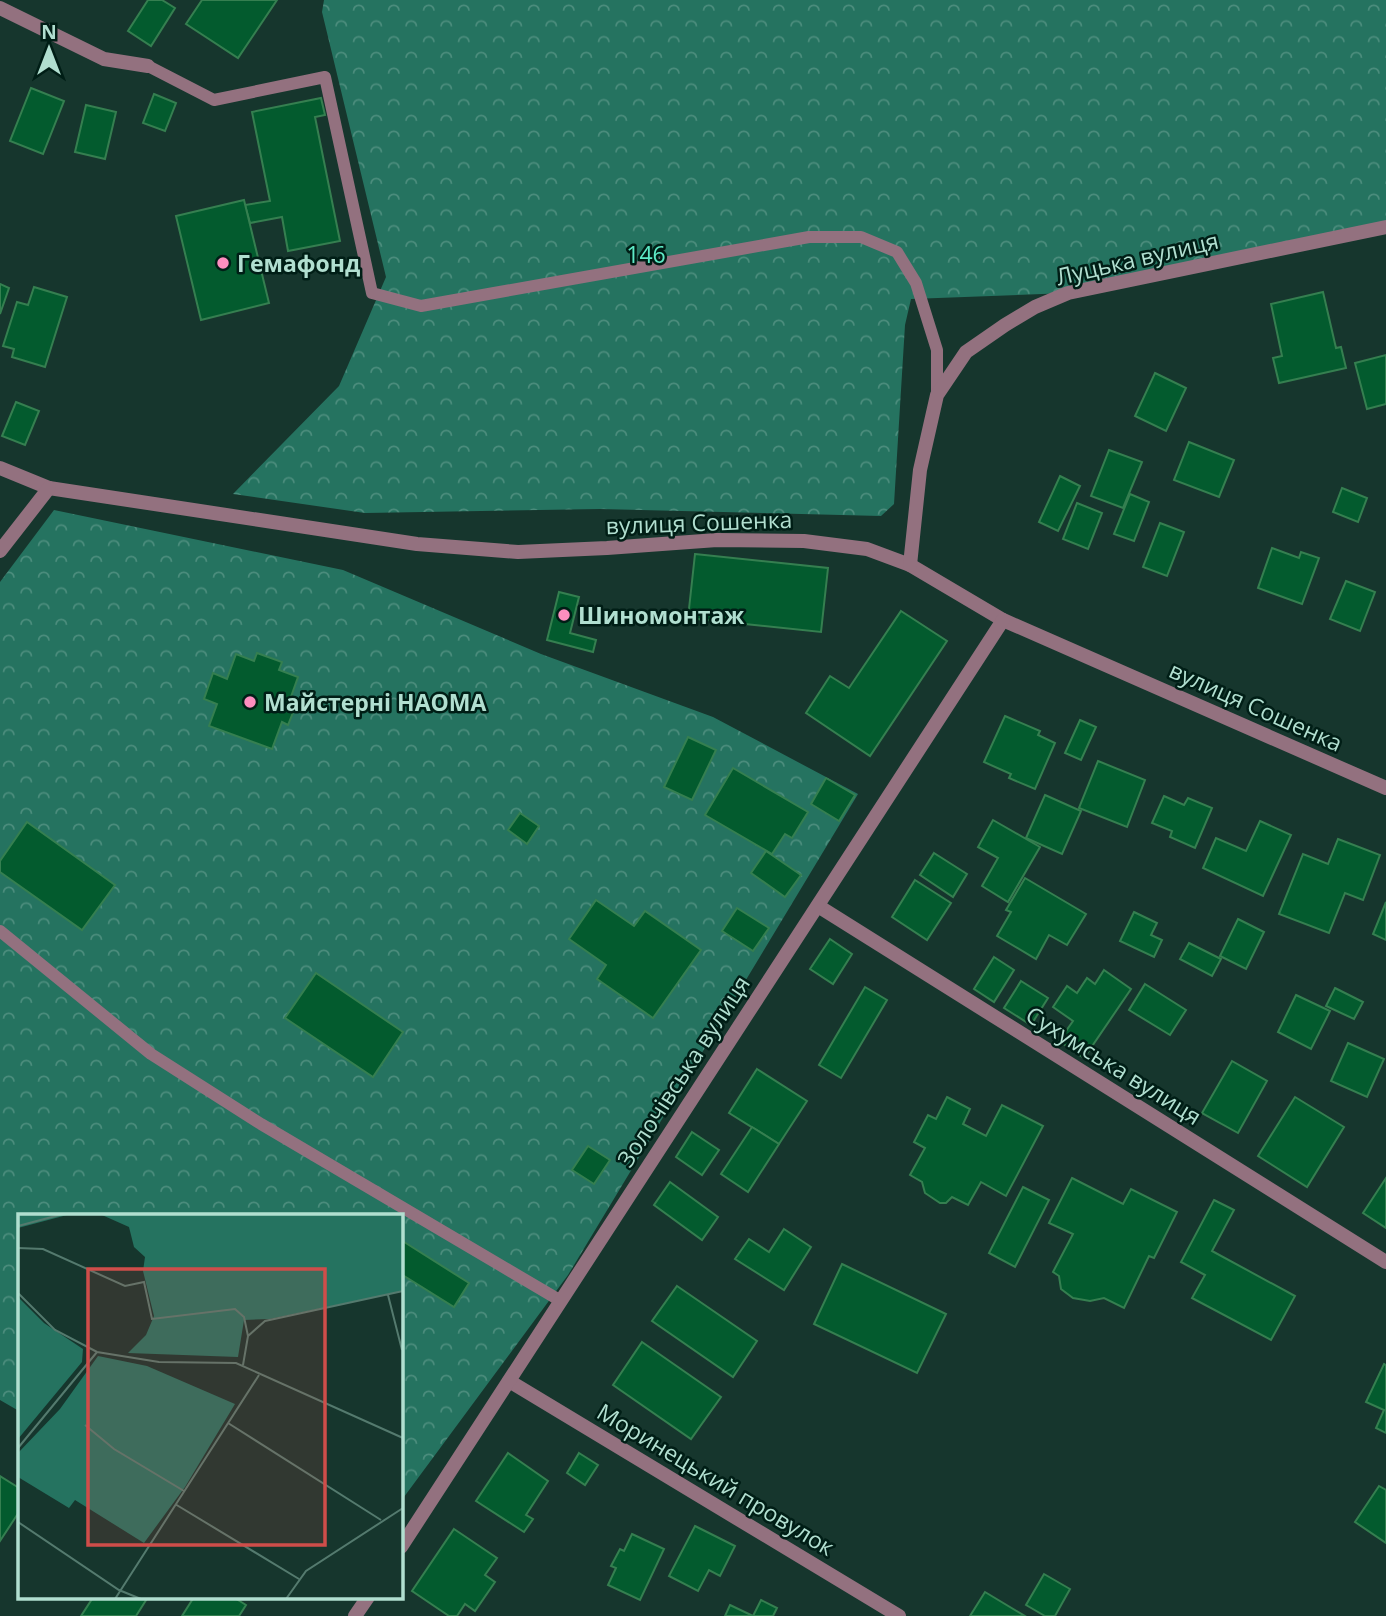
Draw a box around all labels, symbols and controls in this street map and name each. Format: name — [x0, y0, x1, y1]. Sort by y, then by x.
north arrow — [14, 14, 84, 84]
text: N — [41, 19, 57, 45]
street label: Луцька вулиця — [1053, 224, 1221, 292]
park label: 146 — [626, 238, 666, 270]
place label: Гемафонд — [237, 247, 360, 279]
marker: Гемафонд — [215, 255, 231, 271]
street label: вулиця Сошенка — [605, 503, 793, 541]
place label: Шиномонтаж — [578, 599, 745, 631]
marker: Шиномонтаж — [556, 607, 572, 623]
street label: вулиця Сошенка — [1164, 653, 1348, 759]
place label: Майстерні НАОМА — [264, 686, 487, 718]
marker: Майстерні НАОМА — [242, 694, 258, 710]
street label: Золочівська вулиця — [609, 969, 757, 1173]
street label: Сухумська вулиця — [1020, 998, 1208, 1132]
inset map — [18, 1214, 402, 1598]
street label: Моринецький провулок — [591, 1395, 841, 1563]

